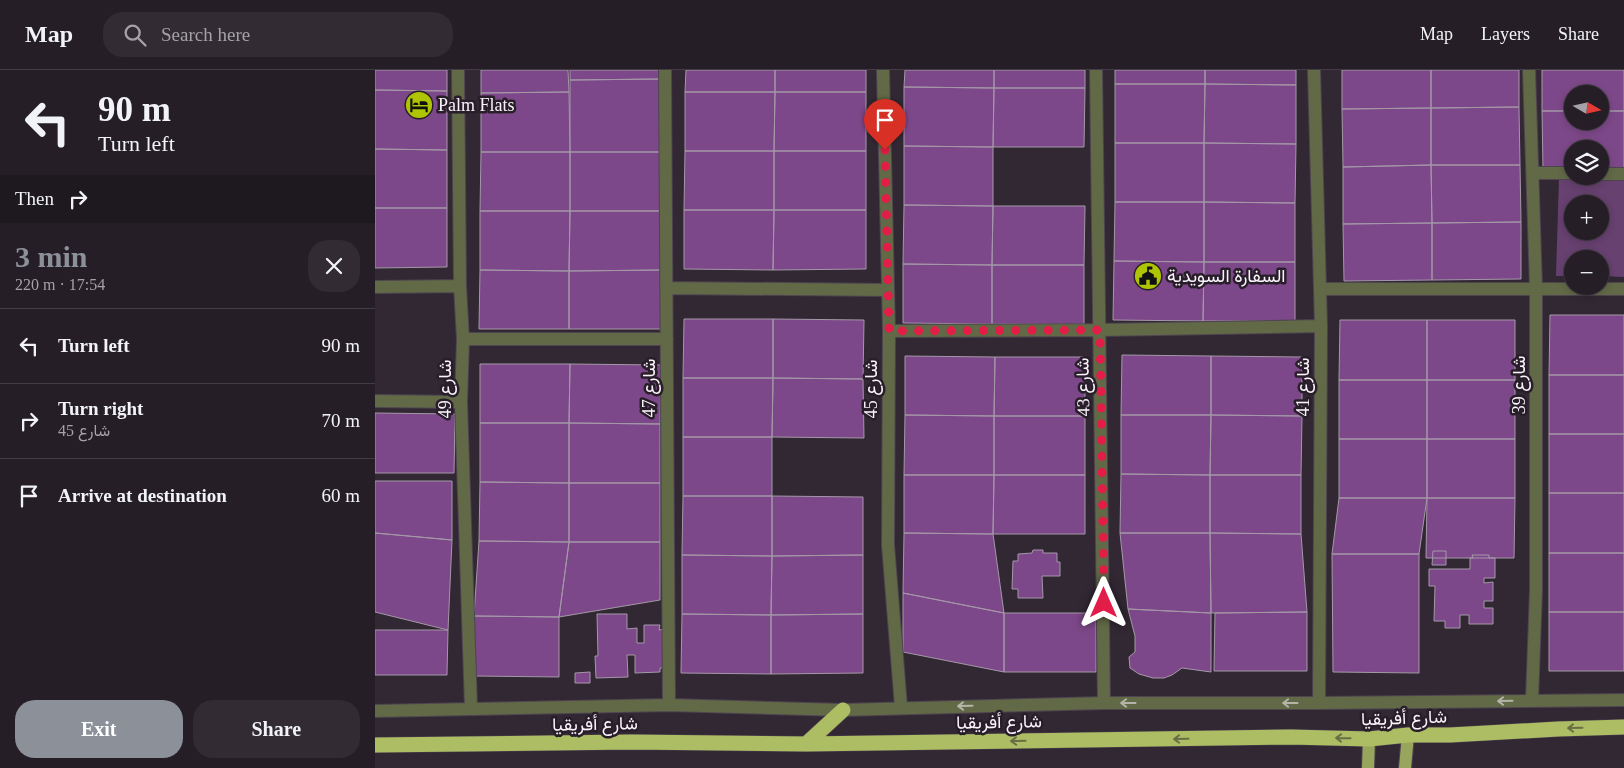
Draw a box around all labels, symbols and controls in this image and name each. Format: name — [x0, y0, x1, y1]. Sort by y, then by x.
search box — [103, 12, 453, 57]
text: Map — [25, 21, 73, 47]
icon: search — [121, 21, 149, 49]
text: Search here — [161, 24, 250, 45]
text: Map — [1420, 24, 1453, 44]
text: Layers — [1481, 24, 1530, 44]
text: Share — [1558, 24, 1599, 44]
north arrow — [1564, 85, 1609, 130]
map controls — [1564, 85, 1609, 295]
icon: left — [15, 90, 80, 155]
text: 90 m — [98, 90, 171, 129]
hotel icon: Palm Flats — [404, 90, 434, 120]
place label: Palm Flats — [438, 95, 515, 115]
pin — [864, 99, 906, 150]
icon: arrive — [871, 106, 899, 134]
text: Turn left — [98, 131, 175, 156]
button: layers — [1564, 140, 1609, 185]
icon: right — [64, 185, 92, 213]
text: Then — [15, 188, 54, 209]
button: + — [1564, 195, 1609, 240]
text: 3 min — [15, 240, 88, 273]
button: close — [308, 240, 360, 292]
button: − — [1564, 250, 1609, 295]
public building icon: السفارة السويدية — [1133, 261, 1163, 291]
place label: السفارة السويدية — [1167, 266, 1286, 287]
text: 220 m · 17:54 — [15, 276, 105, 293]
icon: left — [15, 332, 43, 360]
text: Turn left — [58, 335, 130, 356]
text: 90 m — [321, 335, 360, 356]
street label: شارع 39 — [1509, 356, 1531, 414]
street label: شارع 43 — [1072, 357, 1096, 417]
street label: شارع 41 — [1293, 358, 1315, 416]
street label: شارع 47 — [639, 359, 661, 417]
street label: شارع 49 — [435, 360, 457, 418]
street label: شارع 45 — [861, 360, 883, 418]
text: Turn right — [58, 398, 143, 419]
icon: right — [15, 407, 43, 435]
text: 70 m — [321, 410, 360, 431]
text: شارع 45 — [58, 422, 110, 439]
icon: arrive — [15, 482, 43, 510]
text: Arrive at destination — [58, 485, 227, 506]
text: 60 m — [321, 485, 360, 506]
position arrow — [1077, 576, 1129, 628]
one-way arrow — [1498, 696, 1514, 705]
one-way arrow — [1120, 698, 1136, 708]
one-way arrow — [1283, 698, 1299, 708]
button: Exit — [15, 700, 183, 758]
button: Share — [193, 700, 360, 758]
one-way arrow — [958, 701, 974, 711]
street label: شارع أفريقيا — [1361, 707, 1447, 731]
street label: شارع أفريقيا — [956, 711, 1042, 735]
street label: شارع أفريقيا — [552, 713, 638, 737]
one-way arrow — [1568, 724, 1584, 733]
one-way arrow — [1335, 733, 1352, 743]
one-way arrow — [1173, 734, 1189, 744]
one-way arrow — [1010, 736, 1026, 746]

